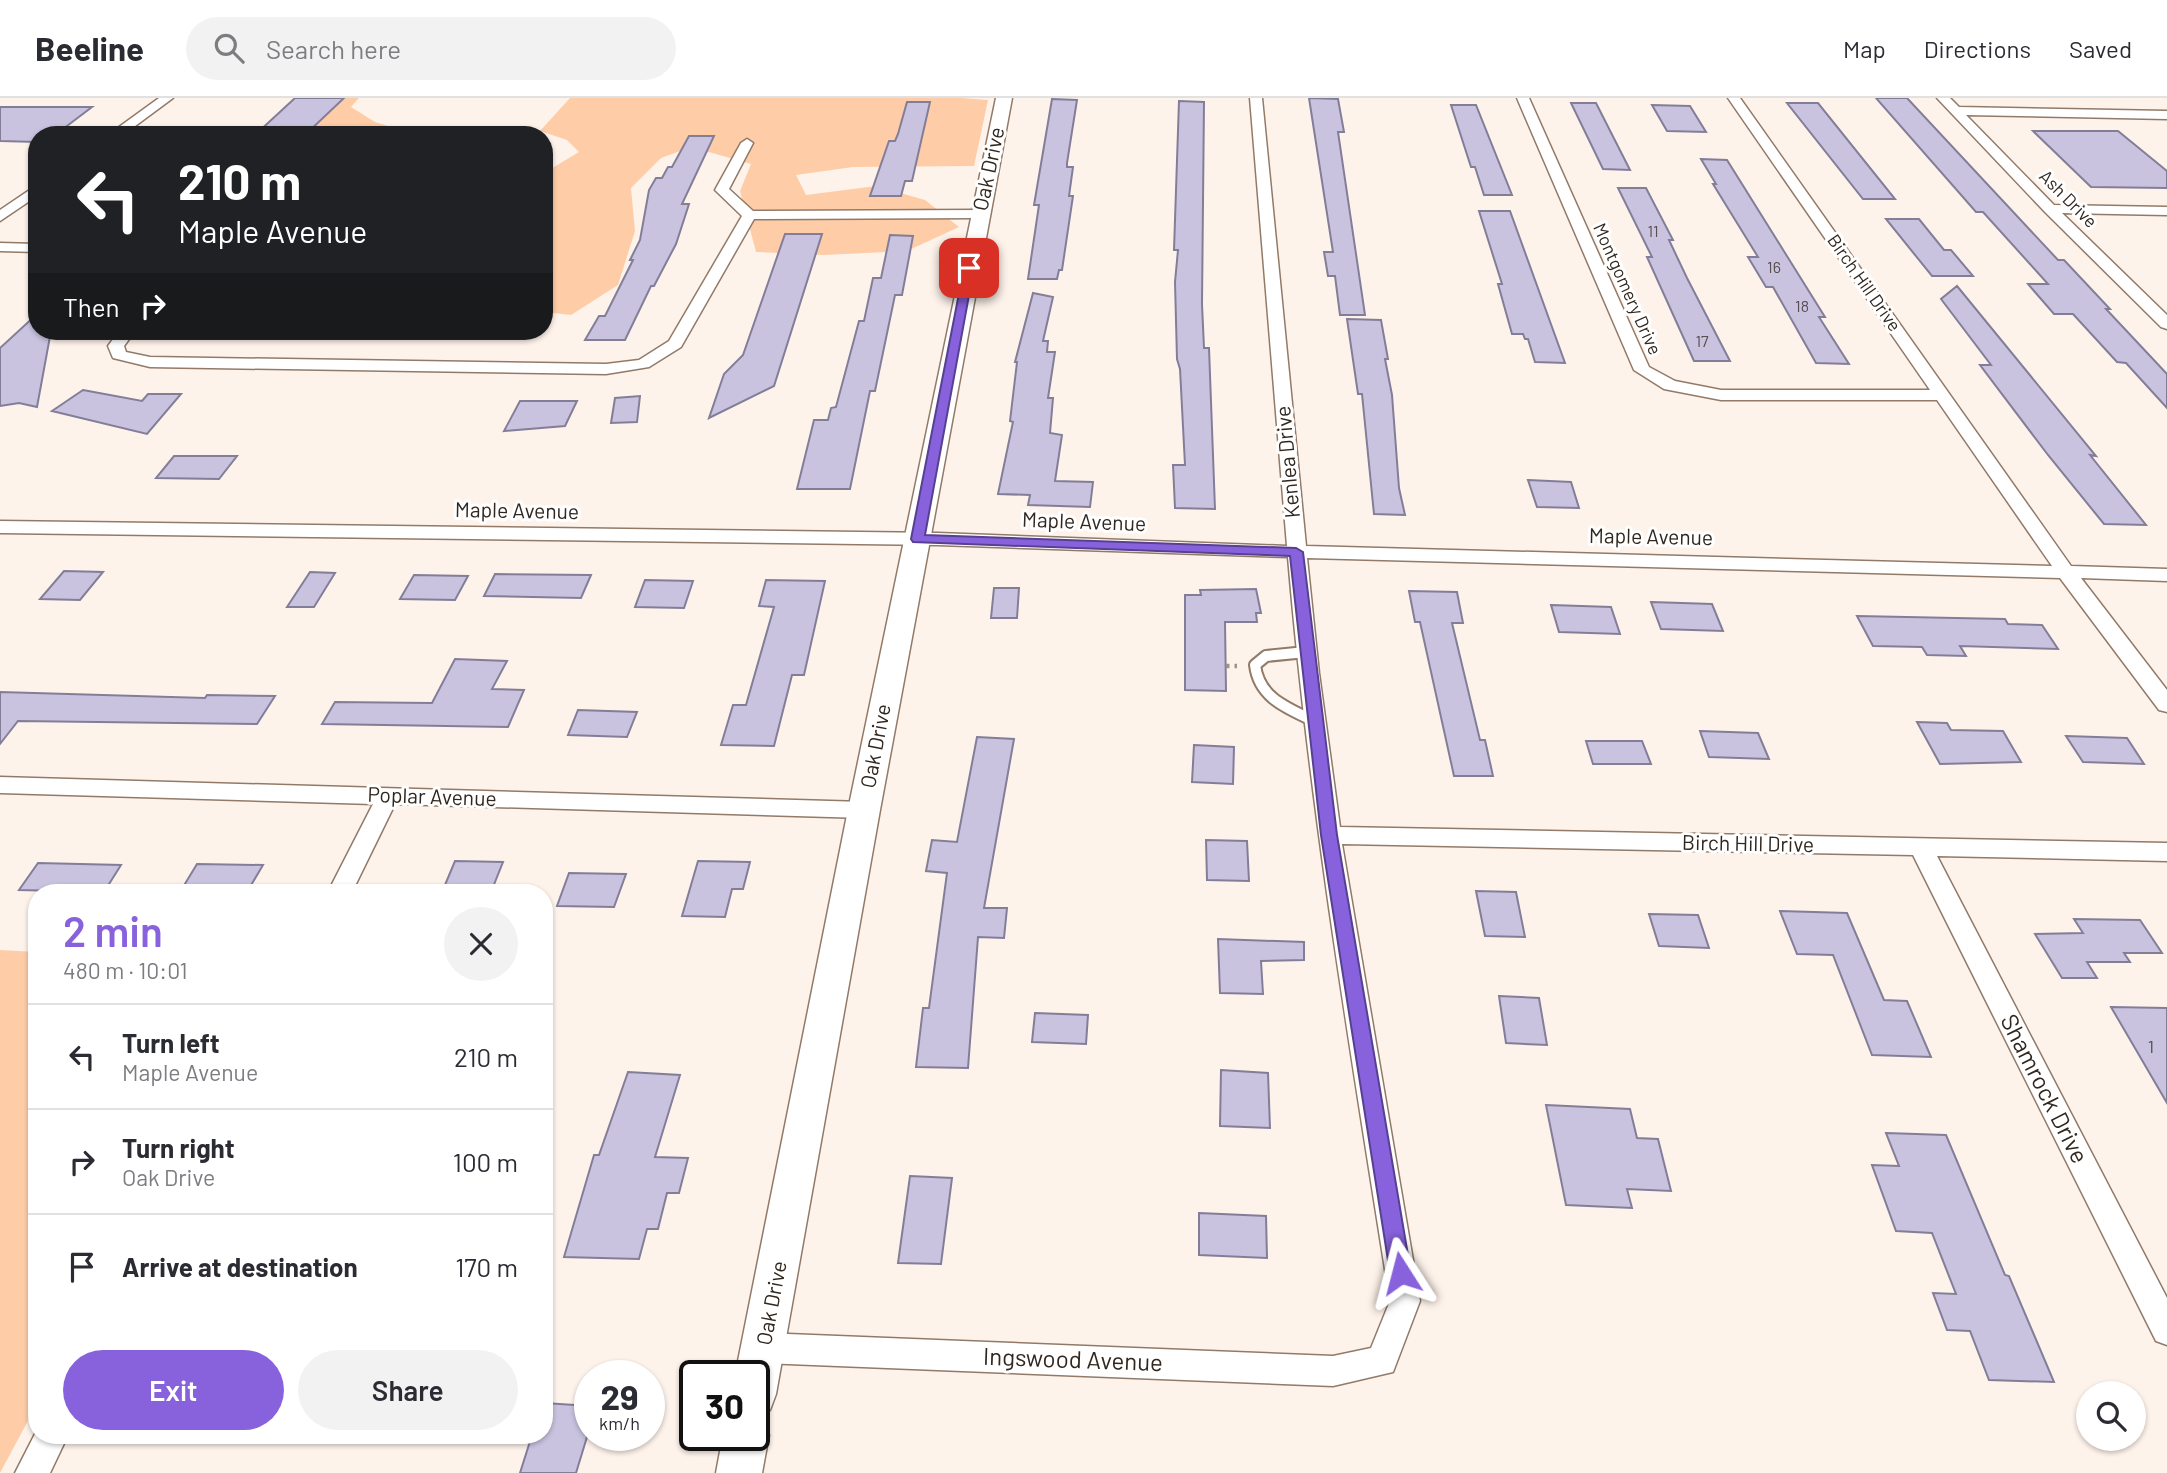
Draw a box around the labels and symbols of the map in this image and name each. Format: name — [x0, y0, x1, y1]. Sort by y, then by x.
street label: Oak Drive — [966, 124, 1009, 213]
street label: Ash Drive — [2035, 165, 2102, 232]
street label: Montgomery Drive — [1589, 219, 1667, 358]
house number: 11 — [1647, 221, 1659, 240]
street label: Birch Hill Drive — [1823, 230, 1906, 335]
pin — [939, 238, 999, 298]
house number: 16 — [1767, 257, 1781, 276]
house number: 18 — [1795, 296, 1809, 315]
house number: 17 — [1695, 331, 1709, 350]
street label: Kenlea Drive — [1269, 405, 1304, 519]
street label: Maple Avenue — [455, 496, 579, 523]
street label: Maple Avenue — [1021, 506, 1147, 535]
street label: Maple Avenue — [1589, 522, 1713, 549]
street label: Oak Drive — [854, 702, 895, 790]
street label: Poplar Avenue — [367, 781, 497, 810]
street label: Birch Hill Drive — [1682, 829, 1814, 856]
street label: Shamrock Drive — [1995, 1009, 2095, 1168]
house number: 1 — [2148, 1035, 2154, 1057]
position arrow — [1364, 1236, 1438, 1310]
street label: Oak Drive — [750, 1259, 791, 1347]
street label: Ingswood Avenue — [983, 1341, 1163, 1376]
speed limit sign: 30 — [679, 1360, 770, 1451]

